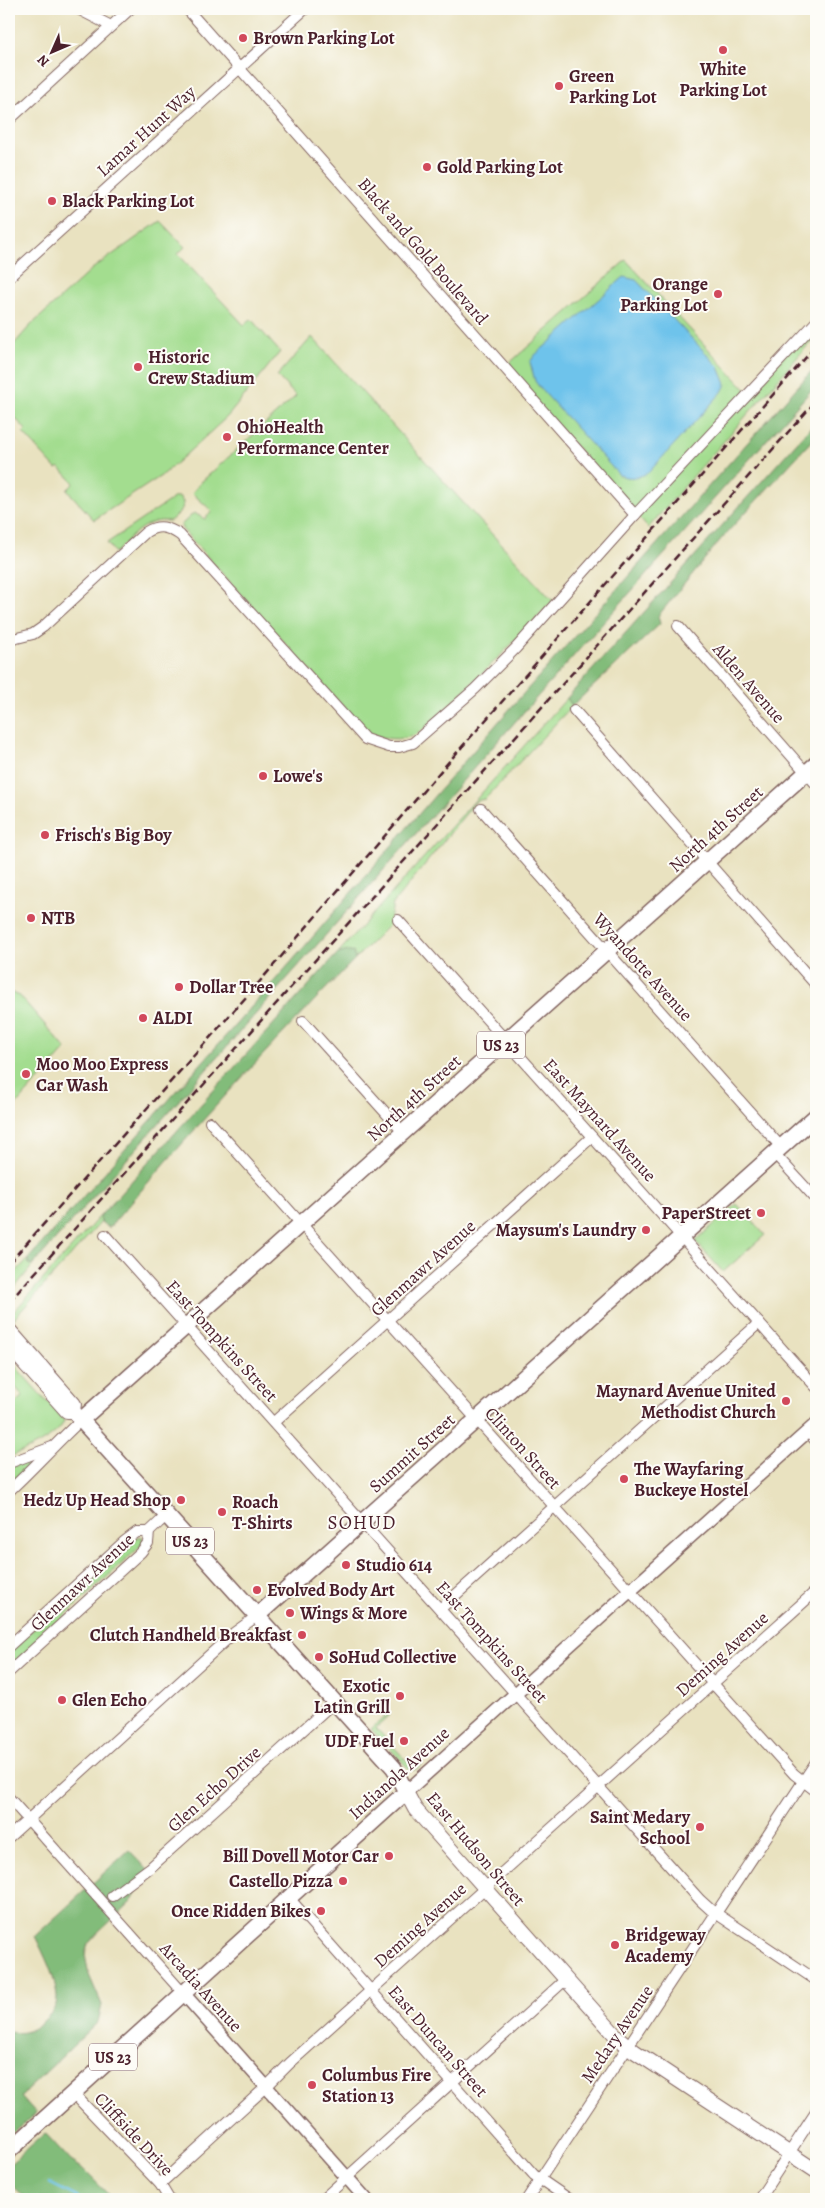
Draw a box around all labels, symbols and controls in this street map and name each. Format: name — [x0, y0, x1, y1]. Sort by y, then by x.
place label: Brown Parking Lot — [253, 26, 395, 50]
north arrow — [28, 28, 78, 78]
marker: Brown Parking Lot — [237, 32, 249, 44]
marker: White Parking Lot — [717, 44, 729, 56]
text: N — [33, 51, 53, 71]
place label: White Parking Lot — [679, 57, 767, 102]
place label: Green Parking Lot — [569, 64, 657, 109]
street label: Lamar Hunt Way — [91, 79, 201, 182]
marker: Green Parking Lot — [553, 80, 565, 92]
place label: Gold Parking Lot — [437, 155, 563, 179]
marker: Gold Parking Lot — [421, 161, 433, 173]
street label: Black and Gold Boulevard — [352, 172, 494, 330]
place label: Black Parking Lot — [62, 189, 195, 213]
marker: Black Parking Lot — [46, 195, 58, 207]
place label: Orange Parking Lot — [620, 272, 708, 317]
marker: Orange Parking Lot — [712, 288, 724, 300]
place label: Historic Crew Stadium — [148, 345, 255, 390]
marker: Historic Crew Stadium — [132, 361, 144, 373]
place label: OhioHealth Performance Center — [237, 415, 389, 460]
marker: OhioHealth Performance Center — [221, 431, 233, 443]
street label: Alden Avenue — [707, 637, 791, 728]
place label: Lowe's — [273, 764, 323, 788]
marker: Lowe's — [257, 770, 269, 782]
street label: North 4th Street — [664, 780, 768, 878]
place label: Frisch's Big Boy — [55, 823, 172, 847]
marker: Frisch's Big Boy — [39, 829, 51, 841]
place label: NTB — [41, 906, 75, 930]
street label: Wyandotte Avenue — [587, 907, 698, 1026]
marker: NTB — [25, 912, 37, 924]
place label: Dollar Tree — [189, 975, 273, 999]
marker: Dollar Tree — [173, 981, 185, 993]
place label: ALDI — [152, 1006, 193, 1030]
marker: ALDI — [137, 1012, 149, 1024]
road number: US 23 — [477, 1032, 525, 1058]
street label: North 4th Street — [362, 1049, 466, 1147]
place label: Moo Moo Express Car Wash — [36, 1052, 169, 1097]
street label: East Maynard Avenue — [538, 1053, 662, 1187]
marker: Moo Moo Express Car Wash — [20, 1068, 32, 1080]
place label: PaperStreet — [661, 1201, 751, 1225]
marker: PaperStreet — [755, 1207, 767, 1219]
street label: Glenmawr Avenue — [365, 1214, 481, 1322]
place label: Maysum's Laundry — [496, 1218, 637, 1242]
marker: Maysum's Laundry — [640, 1224, 652, 1236]
street label: East Tompkins Street — [161, 1275, 283, 1407]
place label: Maynard Avenue United Methodist Church — [596, 1379, 776, 1424]
marker: Maynard Avenue United Methodist Church — [780, 1395, 792, 1407]
street label: Clinton Street — [480, 1402, 566, 1494]
street label: Summit Street — [364, 1408, 460, 1498]
place label: The Wayfaring Buckeye Hostel — [634, 1457, 749, 1502]
marker: The Wayfaring Buckeye Hostel — [618, 1473, 630, 1485]
place label: Hedz Up Head Shop — [23, 1488, 171, 1512]
place label: Roach T-Shirts — [232, 1490, 293, 1535]
marker: Hedz Up Head Shop — [175, 1494, 187, 1506]
marker: Roach T-Shirts — [216, 1506, 228, 1518]
district label: SOHUD — [328, 1510, 396, 1536]
street label: Glenmawr Avenue — [25, 1528, 139, 1636]
road number: US 23 — [166, 1528, 214, 1554]
place label: Studio 614 — [356, 1553, 433, 1577]
marker: Studio 614 — [340, 1559, 352, 1571]
street label: East Tompkins Street — [431, 1576, 553, 1708]
place label: Evolved Body Art — [267, 1578, 395, 1602]
marker: Evolved Body Art — [251, 1584, 263, 1596]
place label: Wings & More — [299, 1601, 407, 1625]
street label: Deming Avenue — [671, 1606, 773, 1702]
marker: Wings & More — [284, 1607, 296, 1619]
place label: Clutch Handheld Breakfast — [90, 1623, 292, 1647]
marker: Clutch Handheld Breakfast — [296, 1629, 308, 1641]
place label: SoHud Collective — [329, 1645, 457, 1669]
marker: SoHud Collective — [313, 1651, 325, 1663]
place label: Exotic Latin Grill — [314, 1674, 390, 1719]
place label: Glen Echo — [72, 1688, 147, 1712]
marker: Exotic Latin Grill — [394, 1690, 406, 1702]
marker: Glen Echo — [56, 1694, 68, 1706]
street label: Indianola Avenue — [343, 1721, 455, 1825]
place label: UDF Fuel — [325, 1729, 394, 1753]
marker: UDF Fuel — [398, 1735, 410, 1747]
street label: Glen Echo Drive — [162, 1741, 266, 1837]
street label: East Hudson Street — [421, 1787, 531, 1911]
place label: Saint Medary School — [590, 1805, 691, 1850]
marker: Saint Medary School — [694, 1821, 706, 1833]
place label: Bill Dovell Motor Car — [222, 1844, 380, 1868]
marker: Bill Dovell Motor Car — [383, 1850, 395, 1862]
place label: Castello Pizza — [229, 1869, 333, 1893]
marker: Castello Pizza — [337, 1875, 349, 1887]
street label: Deming Avenue — [369, 1877, 471, 1973]
place label: Once Ridden Bikes — [171, 1899, 311, 1923]
marker: Once Ridden Bikes — [315, 1905, 327, 1917]
place label: Bridgeway Academy — [624, 1923, 706, 1968]
street label: Arcadia Avenue — [154, 1936, 248, 2037]
marker: Bridgeway Academy — [609, 1939, 621, 1951]
street label: East Duncan Street — [383, 1980, 493, 2102]
street label: Medary Avenue — [575, 1980, 659, 2088]
road number: US 23 — [89, 2044, 137, 2070]
place label: Columbus Fire Station 13 — [322, 2063, 431, 2108]
marker: Columbus Fire Station 13 — [306, 2079, 318, 2091]
street label: Cliffside Drive — [89, 2087, 179, 2181]

